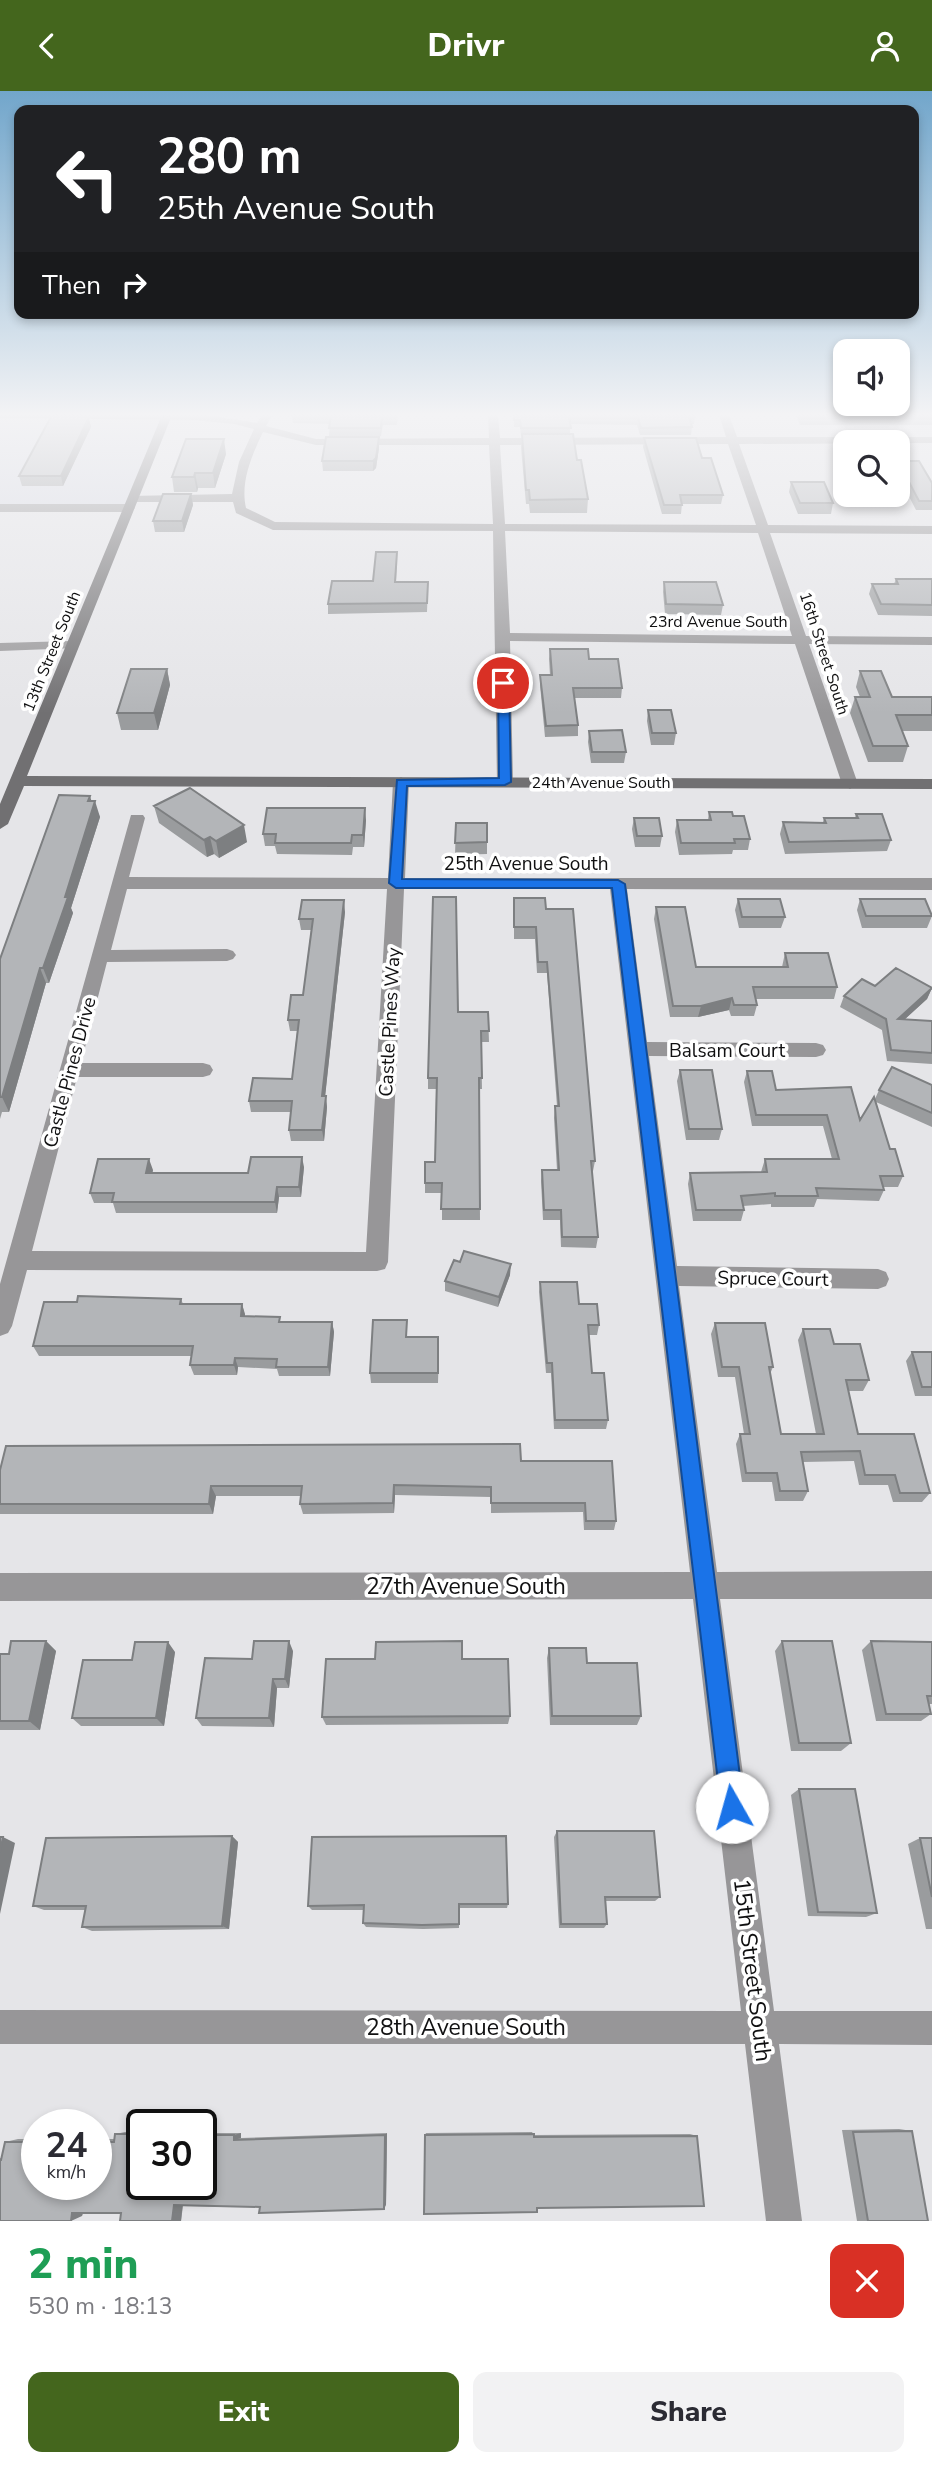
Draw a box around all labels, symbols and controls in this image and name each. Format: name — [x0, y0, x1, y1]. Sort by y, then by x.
text: Drivr — [428, 24, 504, 67]
icon: back — [28, 27, 66, 65]
icon: person — [866, 27, 904, 65]
text: 280 m — [157, 123, 301, 190]
icon: left — [42, 133, 133, 224]
text: 25th Avenue South — [157, 187, 435, 230]
icon: right — [115, 266, 153, 304]
text: Then — [42, 268, 101, 303]
map controls — [833, 339, 910, 507]
button: sound — [833, 339, 910, 416]
button: search — [833, 430, 910, 507]
street label: 13th Street South — [18, 588, 86, 715]
street label: 16th Street South — [794, 589, 854, 718]
street label: 23rd Avenue South — [648, 611, 788, 633]
pin — [473, 653, 533, 713]
icon: arrive — [484, 664, 522, 702]
street label: 24th Avenue South — [532, 772, 670, 794]
street label: 25th Avenue South — [443, 851, 609, 877]
street label: Castle Pines Way — [373, 946, 407, 1097]
street label: Castle Pines Drive — [37, 994, 103, 1151]
street label: Balsam Court — [669, 1038, 785, 1064]
street label: Spruce Court — [717, 1265, 829, 1293]
street label: 27th Avenue South — [366, 1571, 566, 1602]
position arrow — [695, 1770, 769, 1844]
street label: 15th Street South — [726, 1877, 779, 2063]
street label: 28th Avenue South — [366, 2012, 566, 2043]
speed limit sign: 30 — [126, 2109, 217, 2200]
text: 24 — [45, 2122, 88, 2169]
text: km/h — [47, 2160, 86, 2184]
text: 2 min — [28, 2236, 138, 2293]
button: close — [830, 2244, 904, 2318]
text: 530 m · 18:13 — [28, 2291, 173, 2322]
button: Exit — [28, 2372, 459, 2452]
button: Share — [473, 2372, 904, 2452]

